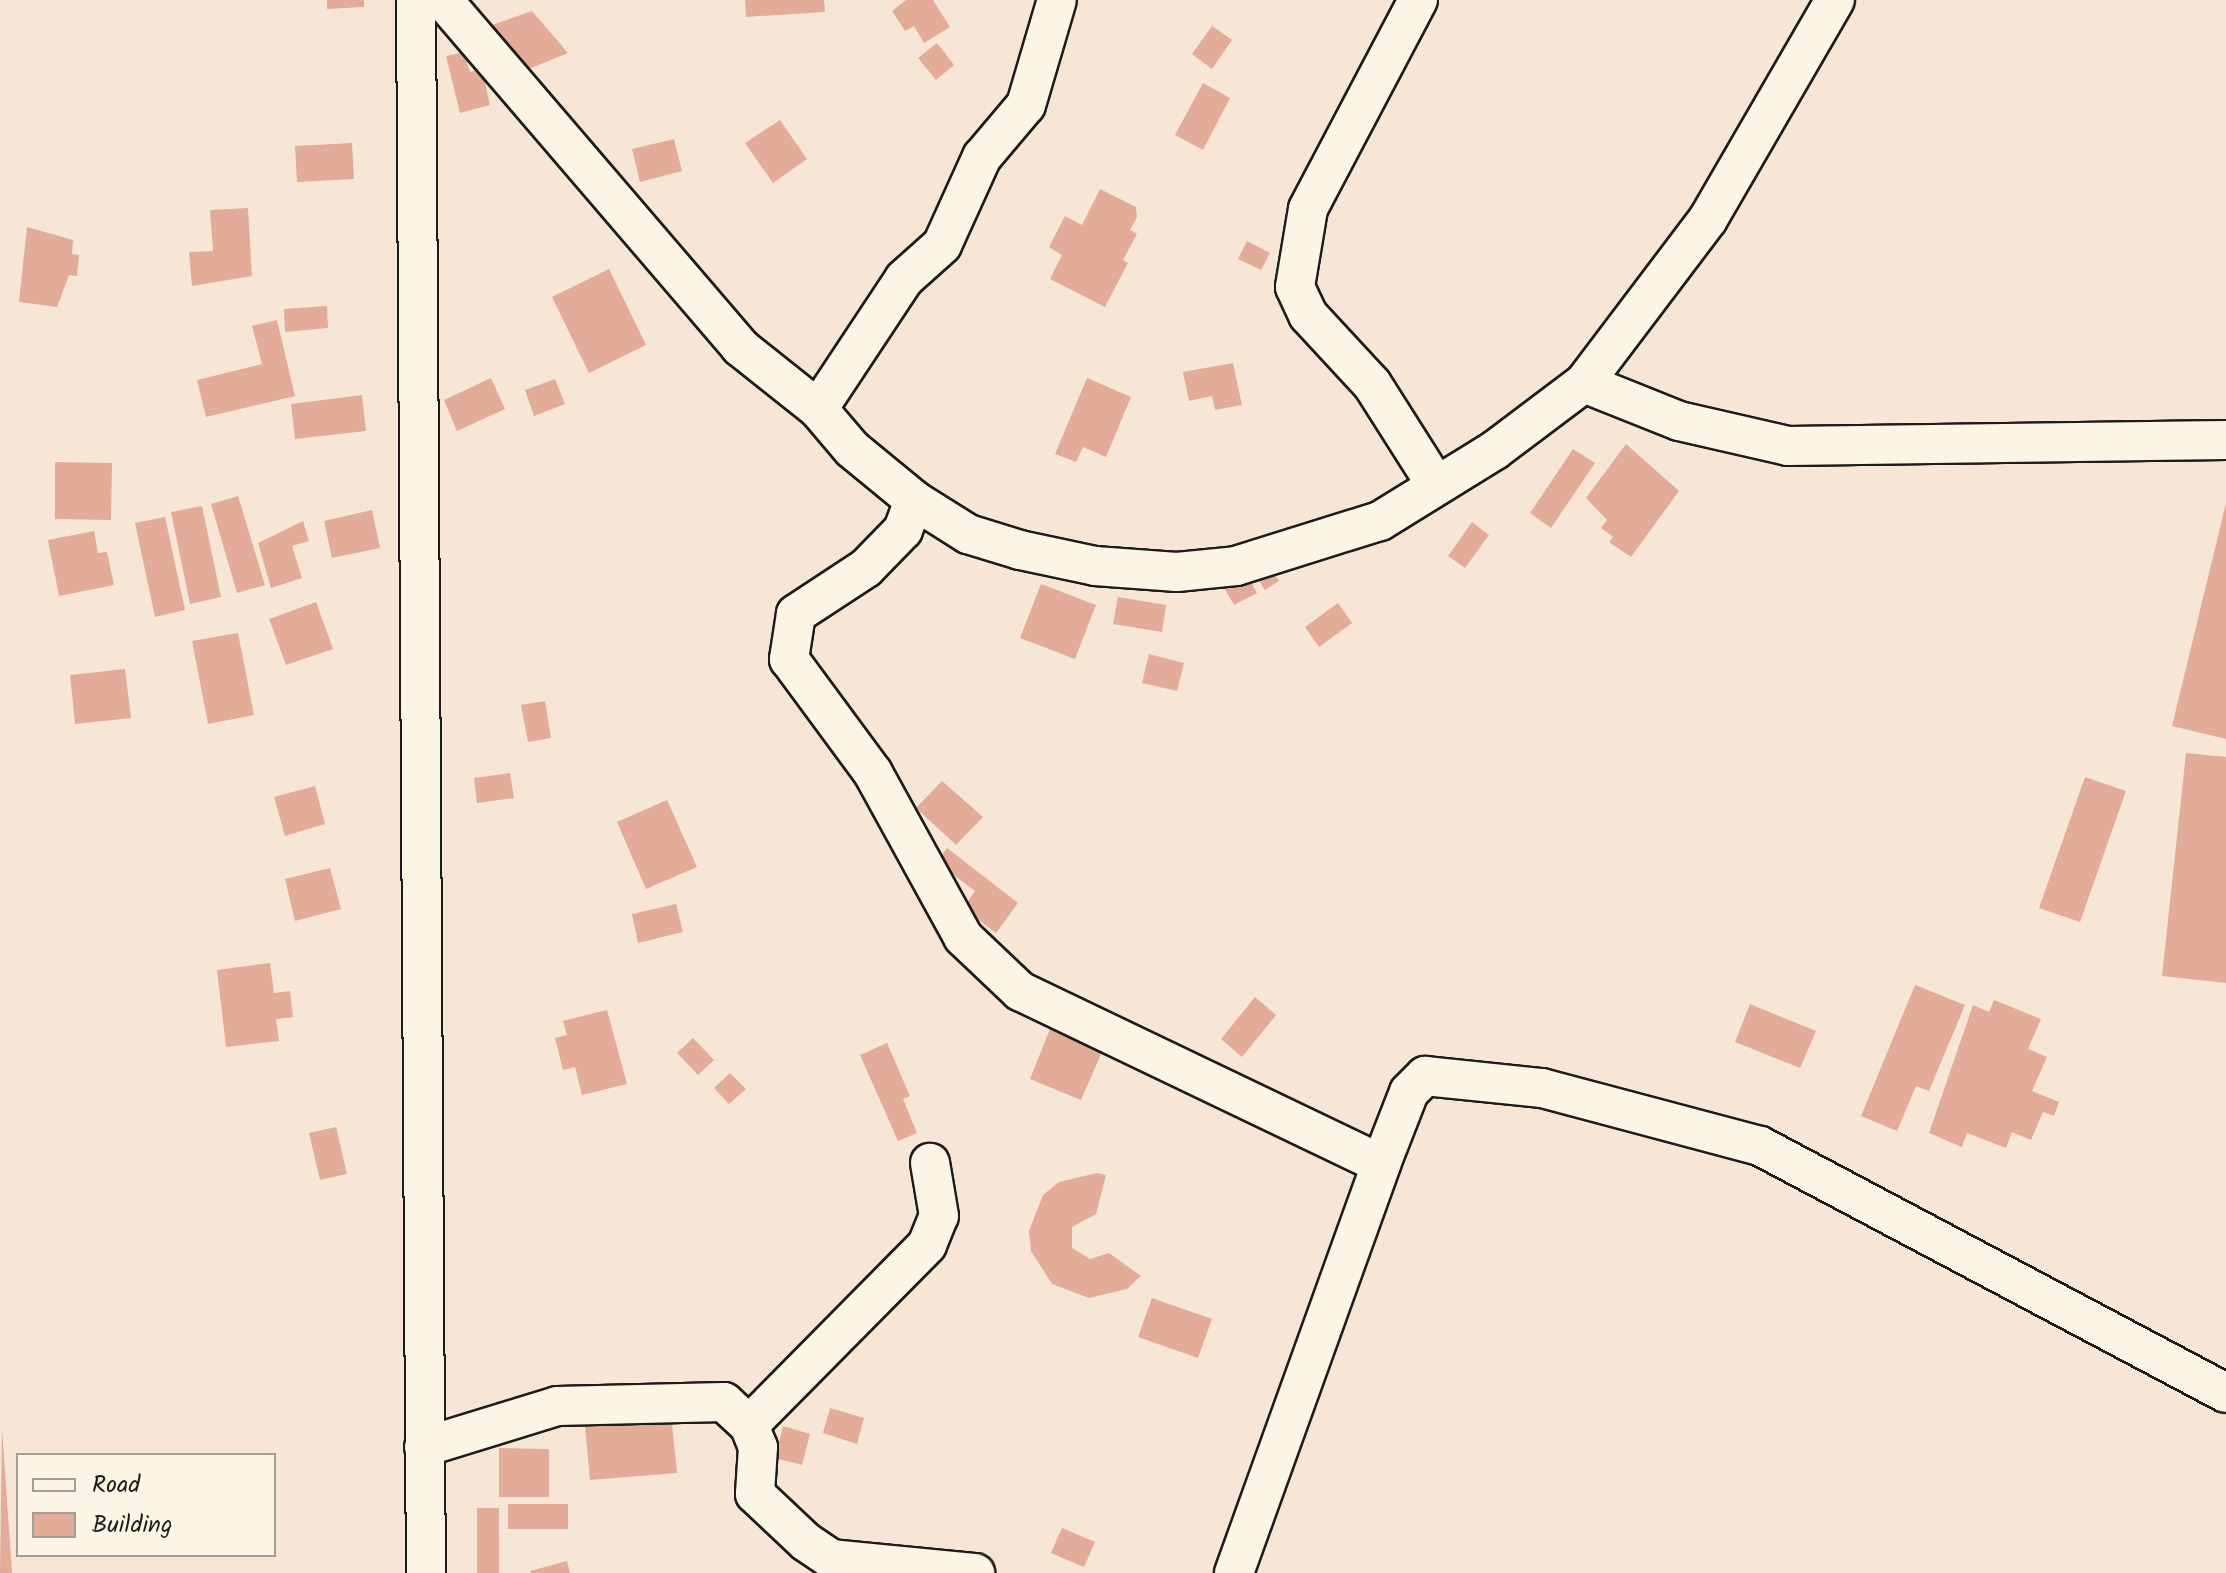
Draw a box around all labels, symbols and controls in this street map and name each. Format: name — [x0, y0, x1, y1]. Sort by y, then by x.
legend — [16, 1453, 276, 1557]
text: Road — [92, 1466, 140, 1505]
text: Building — [92, 1506, 172, 1545]

